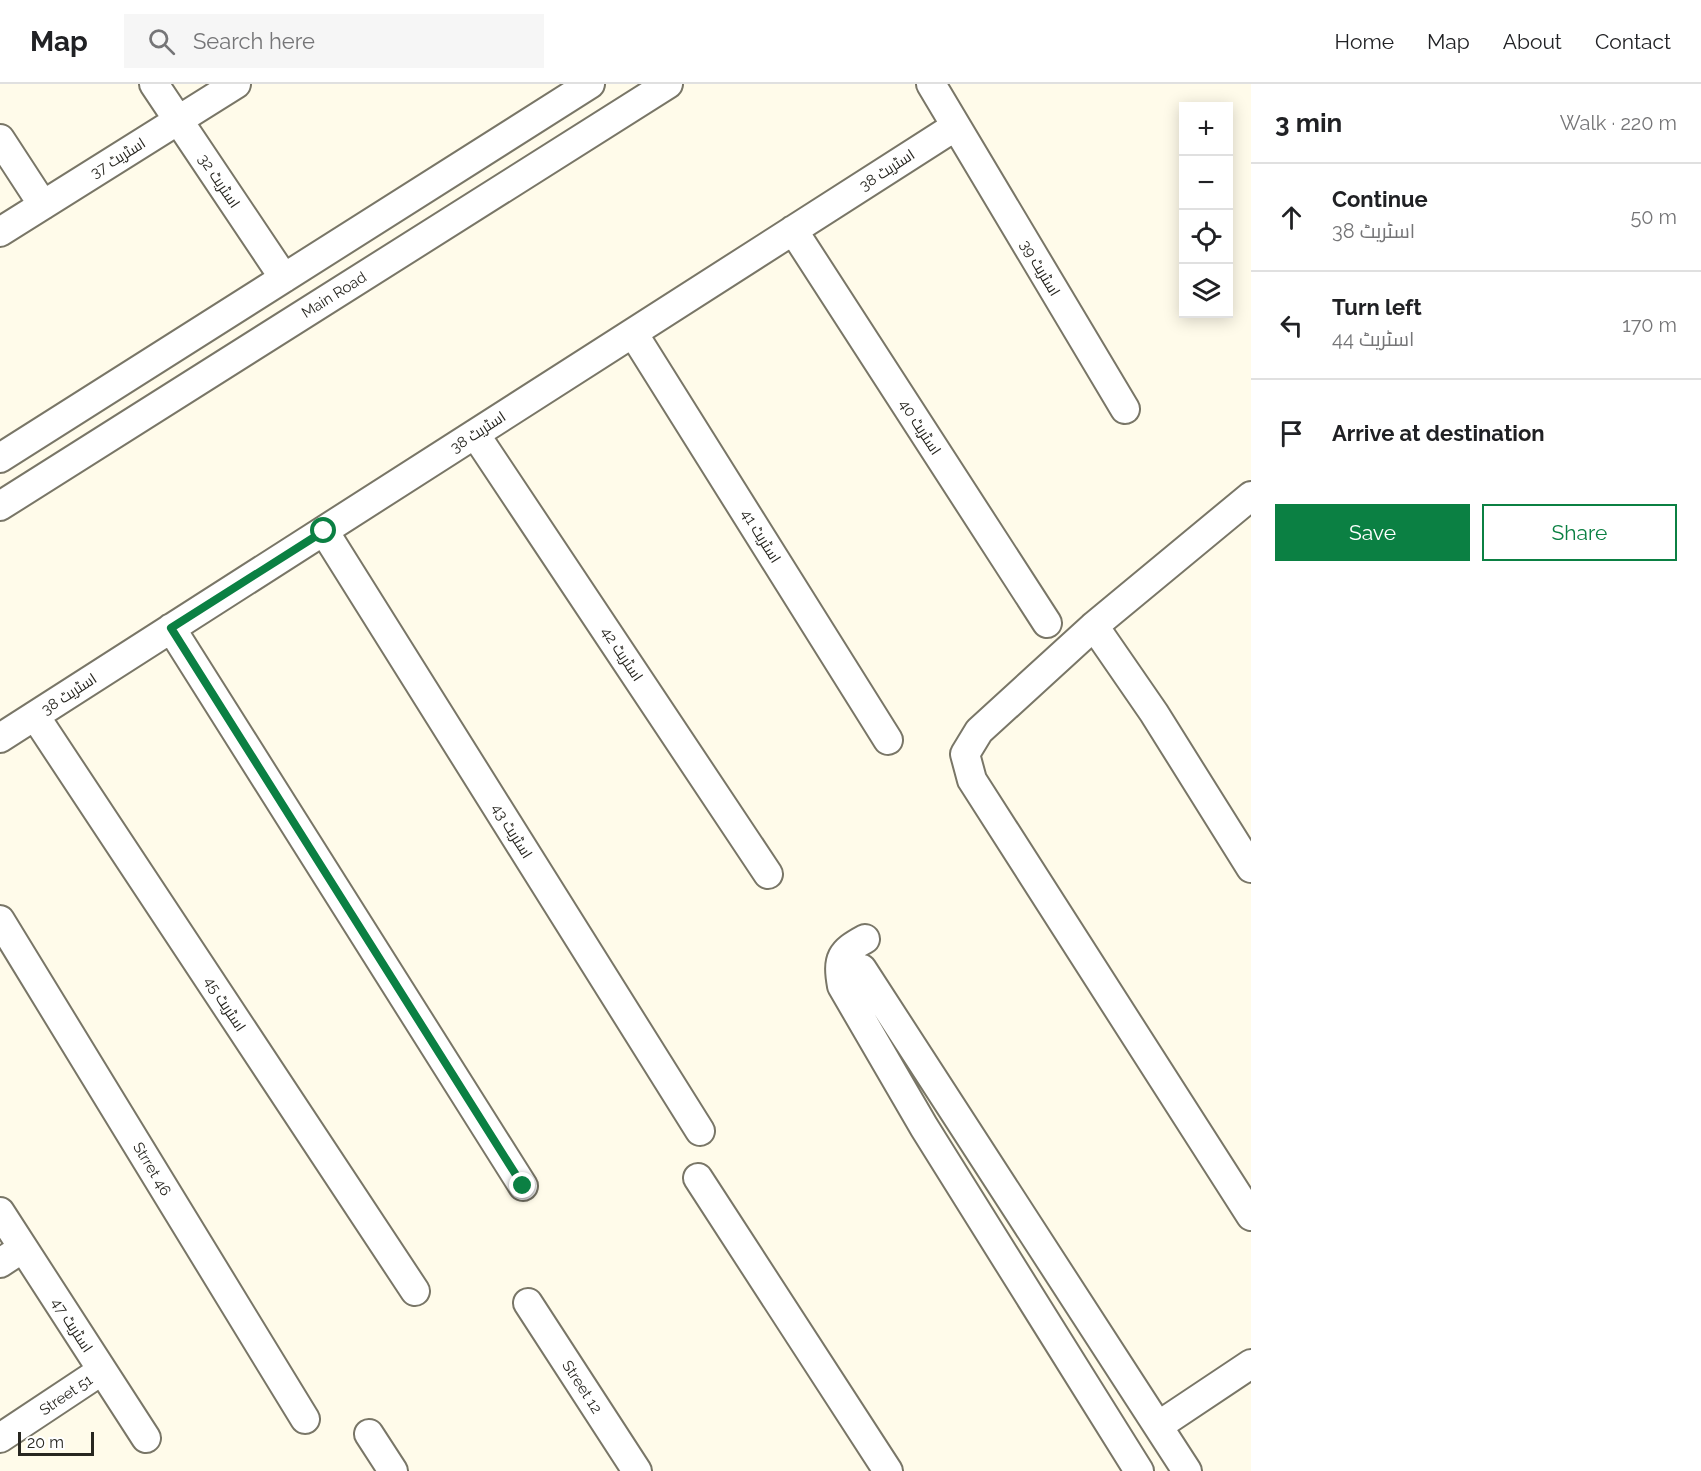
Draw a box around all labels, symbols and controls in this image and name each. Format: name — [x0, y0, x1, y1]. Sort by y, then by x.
search box — [124, 14, 544, 68]
text: Map — [30, 25, 88, 58]
icon: search — [145, 25, 178, 58]
text: Search here — [193, 28, 315, 54]
text: Home — [1335, 29, 1394, 54]
text: Map — [1427, 29, 1470, 54]
text: About — [1503, 29, 1562, 54]
text: Contact — [1595, 29, 1671, 54]
map controls — [1179, 102, 1233, 318]
button: + — [1179, 102, 1233, 156]
text: 3 min — [1275, 108, 1342, 138]
text: Walk · 220 m — [1560, 111, 1677, 135]
street label: اسٹریٹ 37 — [87, 134, 149, 182]
street label: اسٹریٹ 38 — [856, 145, 918, 195]
street label: اسٹریٹ 32 — [194, 151, 244, 211]
button: − — [1179, 156, 1233, 210]
text: Continue — [1332, 186, 1428, 212]
icon: ahead — [1275, 201, 1308, 234]
text: 50 m — [1630, 205, 1677, 229]
button: locate — [1179, 210, 1233, 264]
text: اسٹریٹ 38 — [1332, 219, 1415, 243]
street label: اسٹریٹ 39 — [1016, 237, 1064, 299]
button: layers — [1179, 264, 1233, 318]
street label: Main Road — [298, 268, 370, 322]
text: Turn left — [1332, 294, 1422, 320]
icon: left — [1275, 309, 1308, 342]
text: 170 m — [1622, 313, 1677, 337]
text: اسٹریٹ 44 — [1332, 327, 1414, 351]
street label: اسٹریٹ 40 — [895, 396, 945, 458]
street label: اسٹریٹ 38 — [447, 407, 509, 457]
icon: arrive — [1275, 417, 1308, 450]
text: Arrive at destination — [1332, 420, 1545, 446]
button: Save — [1275, 504, 1470, 561]
button: Share — [1482, 504, 1677, 561]
street label: اسٹریٹ 41 — [737, 506, 785, 566]
route start — [310, 517, 336, 543]
street label: اسٹریٹ 42 — [597, 623, 647, 685]
street label: اسٹریٹ 38 — [38, 669, 100, 719]
street label: اسٹریٹ 43 — [488, 800, 536, 862]
street label: اسٹریٹ 45 — [201, 973, 249, 1035]
street label: Strret 46 — [129, 1139, 175, 1199]
route end — [509, 1172, 535, 1198]
street label: اسٹریٹ 47 — [48, 1294, 96, 1356]
street label: Street 12 — [558, 1357, 606, 1417]
street label: Street 51 — [36, 1370, 96, 1419]
scale bar — [18, 1429, 94, 1456]
text: 20 m — [27, 1433, 64, 1452]

